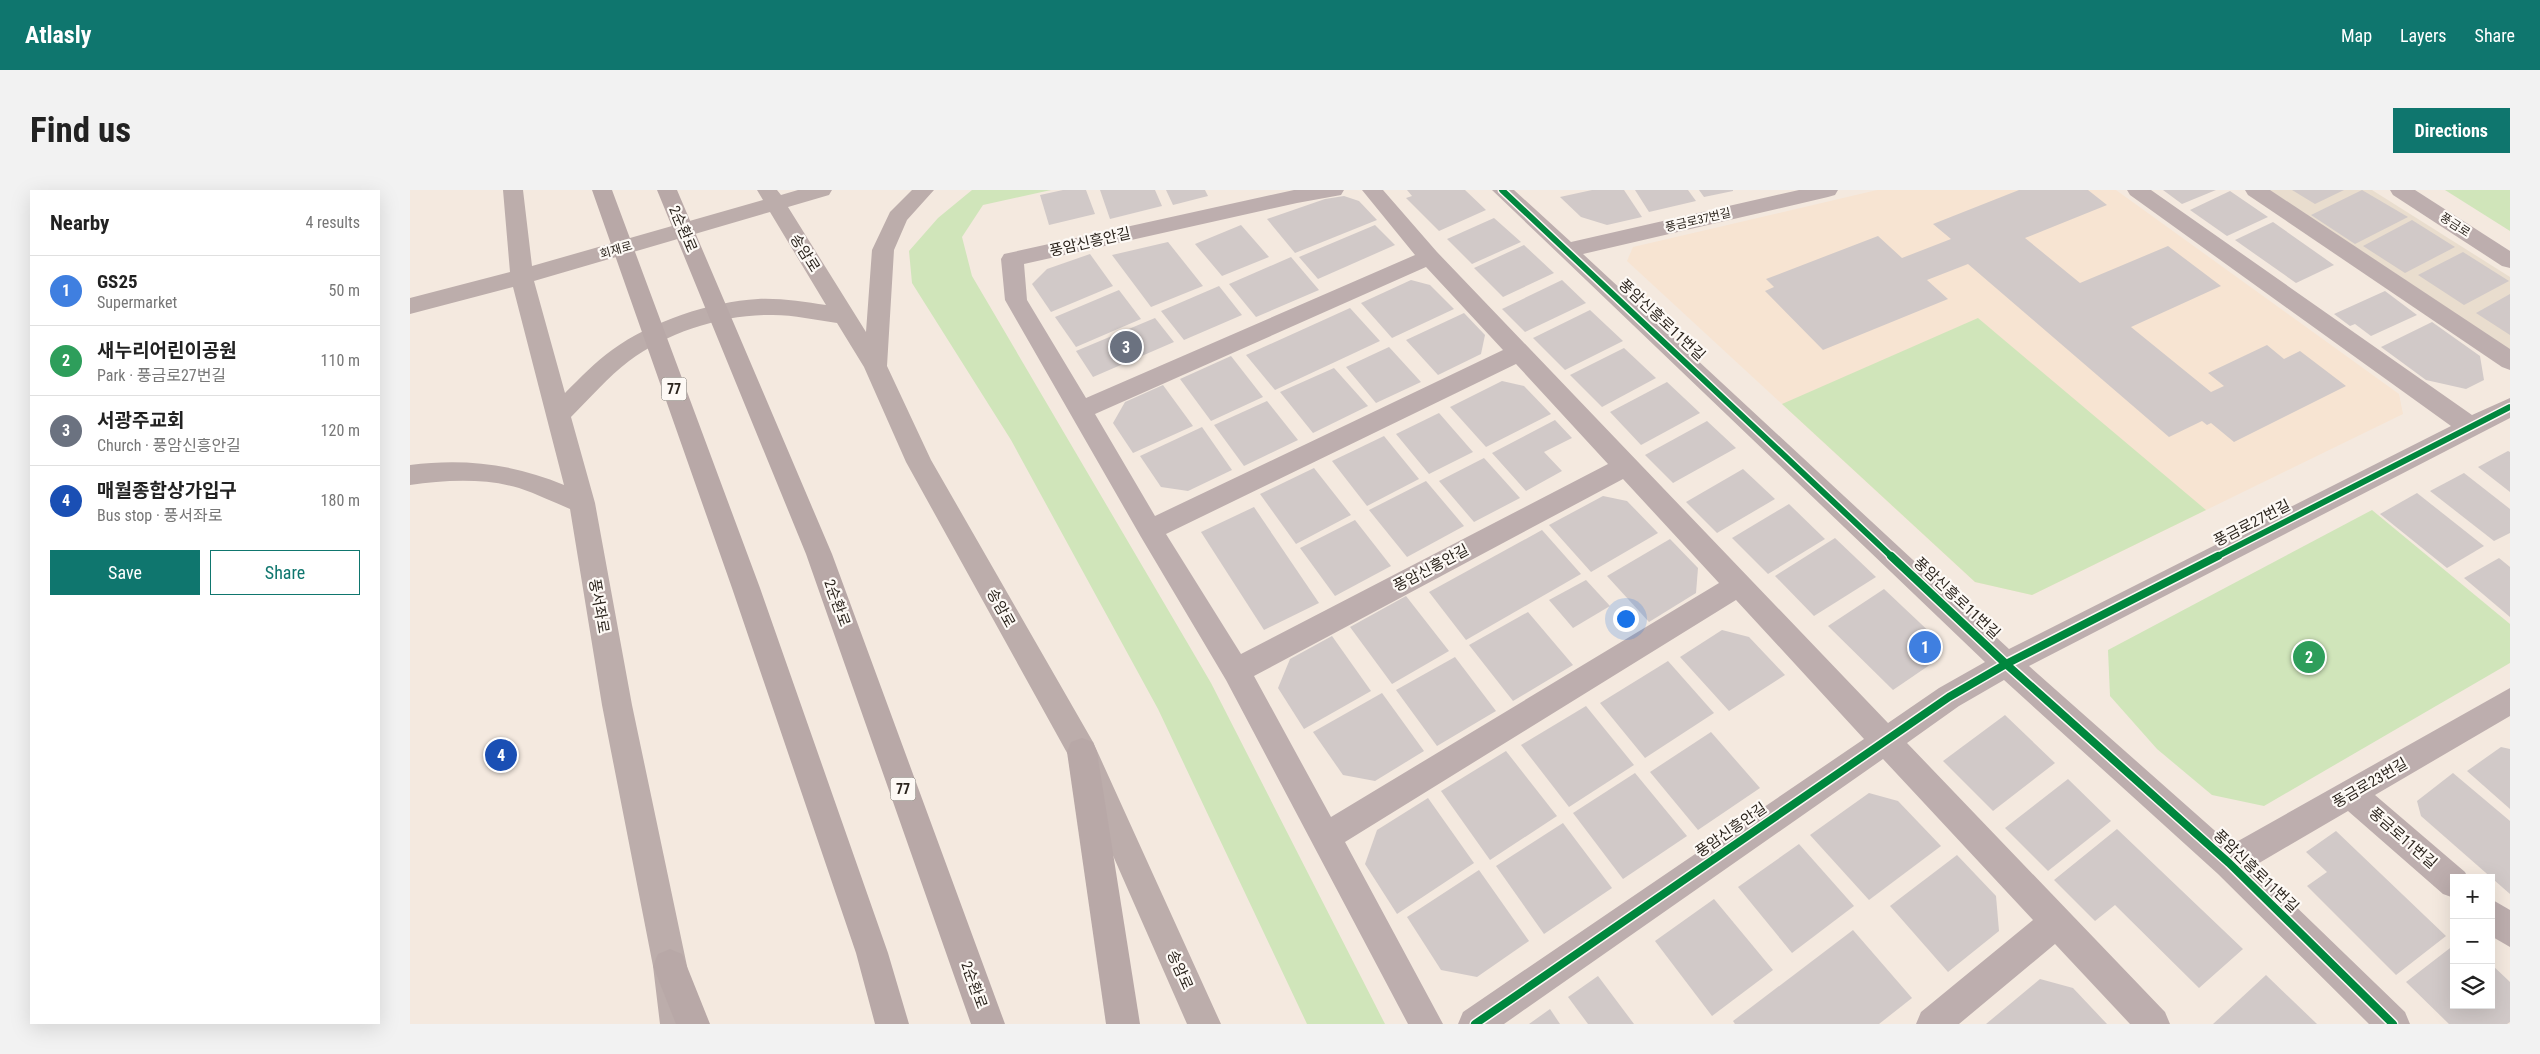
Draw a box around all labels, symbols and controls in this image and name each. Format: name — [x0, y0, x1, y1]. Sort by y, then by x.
text: Atlasly — [25, 21, 91, 49]
text: Map — [2341, 25, 2372, 46]
text: Layers — [2400, 25, 2447, 46]
text: Share — [2475, 25, 2515, 46]
button: Directions — [2393, 108, 2510, 153]
text: Find us — [30, 110, 131, 151]
street label: 2순환로 — [665, 203, 701, 255]
street label: 풍금로37번길 — [1664, 206, 1732, 234]
street label: 풍금로 — [2437, 210, 2473, 240]
text: Nearby — [50, 211, 109, 235]
text: 4 results — [305, 213, 360, 232]
street label: 풍암신흥안길 — [1048, 224, 1132, 260]
street label: 송암로 — [786, 231, 824, 275]
street label: 회재로 — [598, 239, 634, 261]
text: GS25 — [97, 270, 138, 293]
street label: 풍암신흥로11번길 — [1615, 275, 1709, 365]
text: 1 — [62, 281, 70, 300]
text: 50 m — [328, 281, 360, 300]
text: Supermarket — [97, 293, 177, 312]
pin: 3 — [1110, 328, 1142, 366]
text: 새누리어린이공원 — [97, 339, 237, 362]
text: 2 — [62, 351, 70, 370]
text: 110 m — [321, 351, 360, 370]
text: Park · 풍금로27번길 — [97, 366, 226, 385]
road number: 77 — [662, 378, 686, 400]
text: 서광주교회 — [97, 409, 184, 432]
text: 3 — [62, 421, 70, 440]
text: 120 m — [321, 421, 360, 440]
text: Church · 풍암신흥안길 — [97, 436, 241, 455]
text: 매월종합상가입구 — [97, 479, 237, 502]
text: 4 — [62, 491, 70, 510]
text: 180 m — [321, 491, 360, 510]
street label: 풍금로27번길 — [2211, 496, 2293, 550]
text: Bus stop · 풍서좌로 — [97, 506, 222, 525]
street label: 풍암신흥안길 — [1390, 541, 1472, 595]
button: Save — [50, 550, 200, 595]
button: Share — [210, 550, 360, 595]
street label: 풍암신흥로11번길 — [1910, 553, 2004, 643]
street label: 풍서좌로 — [585, 577, 613, 635]
street label: 2순환로 — [820, 577, 854, 629]
street label: 송암로 — [983, 586, 1019, 630]
your location — [1613, 606, 1639, 632]
pin: 1 — [1909, 628, 1941, 666]
pin: 2 — [2293, 638, 2325, 676]
pin: 4 — [485, 736, 517, 774]
street label: 풍금로23번길 — [2329, 754, 2411, 812]
road number: 77 — [890, 778, 916, 800]
street label: 풍암신흥안길 — [1692, 799, 1770, 861]
street label: 풍금로11번길 — [2365, 804, 2441, 872]
street label: 풍암신흥로11번길 — [2210, 826, 2302, 916]
map controls — [2450, 874, 2495, 1009]
button: + — [2450, 874, 2495, 919]
button: − — [2450, 919, 2495, 964]
street label: 송암로 — [1163, 947, 1197, 993]
street label: 2순환로 — [957, 959, 991, 1011]
button: layers — [2450, 964, 2495, 1009]

